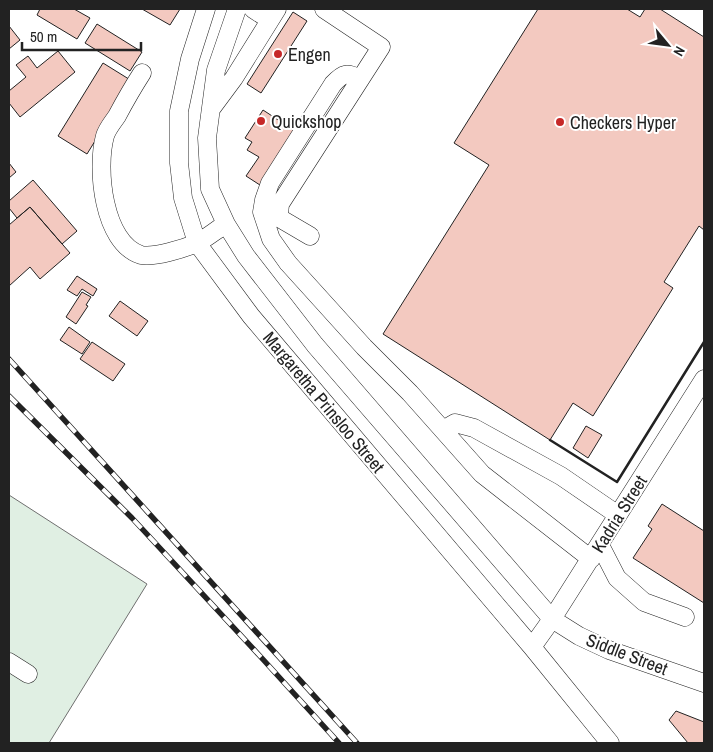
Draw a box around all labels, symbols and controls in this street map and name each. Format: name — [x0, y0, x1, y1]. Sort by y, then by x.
scale bar — [22, 20, 141, 52]
north arrow — [643, 20, 693, 70]
text: 50 m — [30, 26, 57, 47]
place label: Engen — [288, 42, 331, 67]
text: N — [669, 43, 689, 59]
marker: Engen — [272, 48, 284, 60]
place label: Quickshop — [271, 109, 342, 134]
place label: Checkers Hyper — [570, 110, 676, 135]
marker: Quickshop — [255, 115, 267, 127]
marker: Checkers Hyper — [554, 116, 566, 128]
street label: Margaretha Prinsloo Street — [257, 326, 391, 478]
street label: Kadria Street — [585, 470, 653, 558]
street label: Siddle Street — [583, 627, 671, 681]

